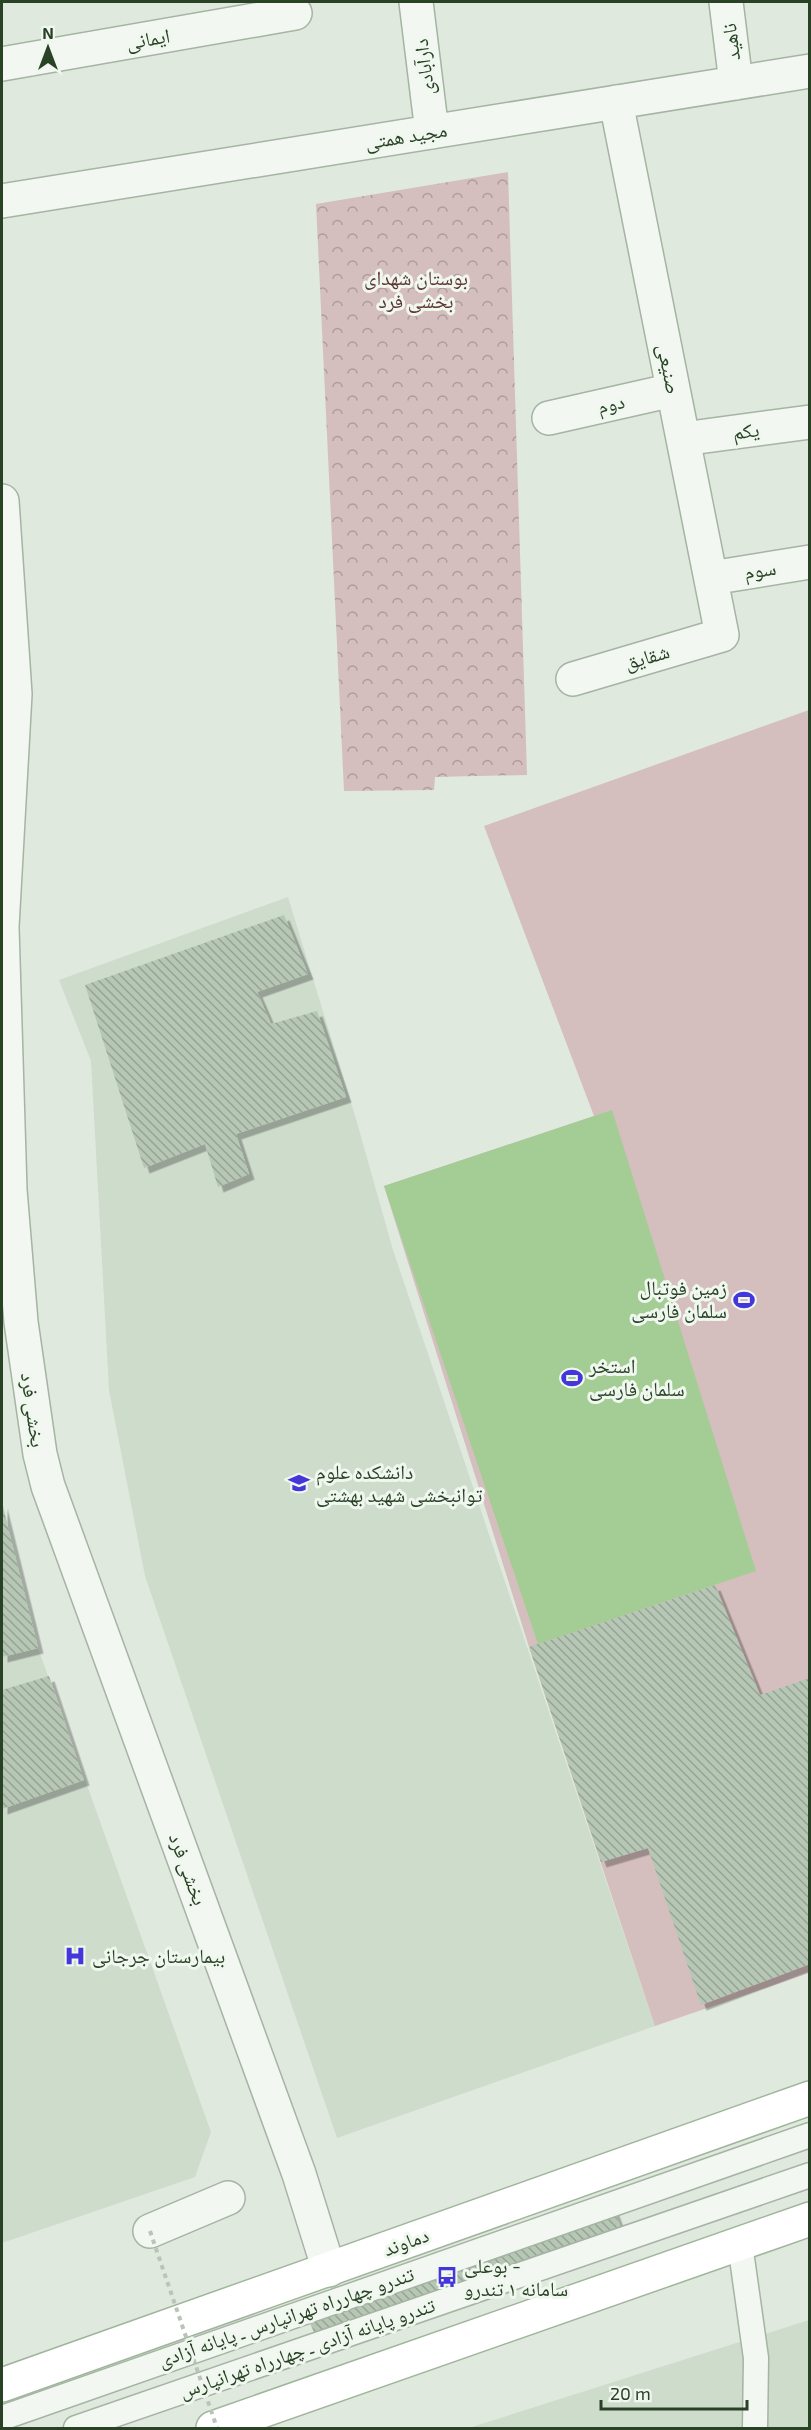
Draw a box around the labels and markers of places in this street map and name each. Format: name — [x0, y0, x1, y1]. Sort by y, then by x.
place label: زمین فوتبال سلمان فارسی — [631, 1275, 727, 1323]
sports icon: زمین فوتبال سلمان فارسی — [732, 1288, 756, 1312]
place label: استخر سلمان فارسی — [588, 1353, 685, 1401]
sports icon: استخر سلمان فارسی — [560, 1366, 584, 1390]
place label: دانشکده علوم توانبخشی شهید بهشتی — [316, 1459, 482, 1507]
school or university icon: دانشکده علوم توانبخشی شهید بهشتی — [287, 1471, 311, 1495]
place label: بیمارستان جرجانی — [92, 1943, 225, 1968]
hospital icon: بیمارستان جرجانی — [63, 1944, 87, 1968]
place label: بوعلی - سامانه ۱ تندرو — [464, 2253, 568, 2300]
bus stop icon: بوعلی - سامانه ۱ تندرو — [435, 2265, 459, 2289]

